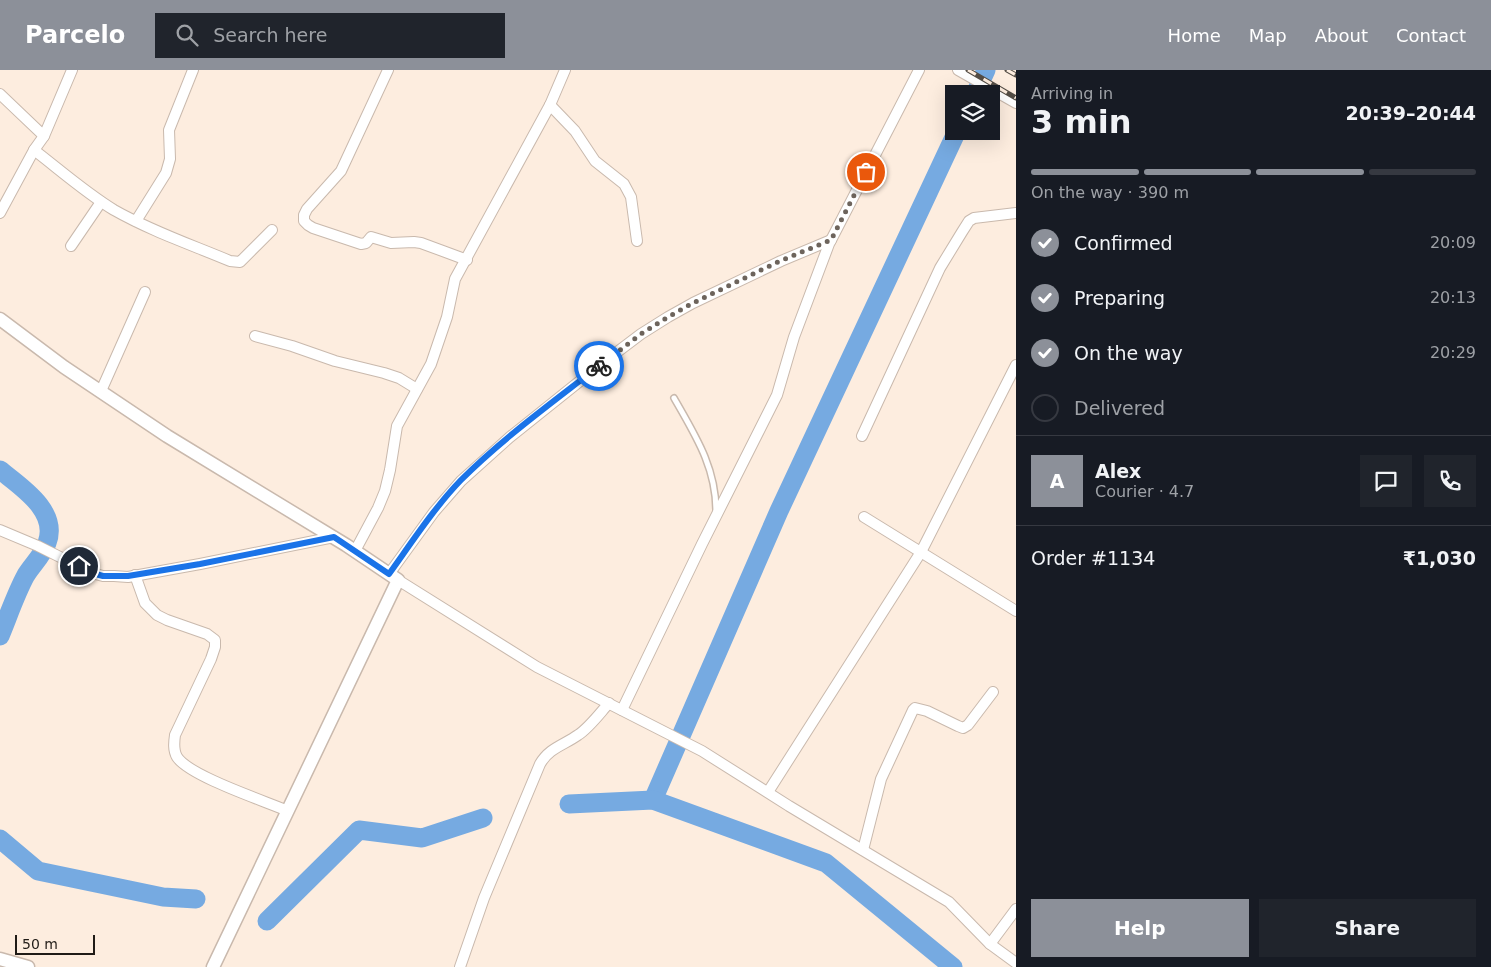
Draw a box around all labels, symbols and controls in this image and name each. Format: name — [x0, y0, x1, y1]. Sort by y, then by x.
search box — [155, 13, 505, 58]
text: Parcelo — [25, 21, 125, 49]
icon: search — [173, 21, 201, 49]
text: Search here — [213, 24, 327, 46]
text: Home — [1168, 25, 1221, 46]
text: Map — [1249, 25, 1287, 46]
text: About — [1315, 25, 1368, 46]
text: Contact — [1396, 25, 1466, 46]
text: Arriving in — [1031, 84, 1113, 103]
map controls — [945, 85, 1000, 140]
button: layers — [945, 85, 1000, 140]
text: 20:39–20:44 — [1346, 102, 1476, 124]
text: 3 min — [1031, 103, 1132, 141]
pin — [845, 151, 887, 193]
icon: bag — [852, 158, 880, 186]
text: On the way · 390 m — [1031, 183, 1189, 202]
icon: check — [1031, 229, 1059, 257]
text: Confirmed — [1074, 232, 1173, 254]
text: 20:09 — [1430, 233, 1476, 252]
icon: check — [1031, 284, 1059, 312]
text: Preparing — [1074, 287, 1165, 309]
text: 20:13 — [1430, 288, 1476, 307]
icon: check — [1031, 339, 1059, 367]
courier — [574, 341, 624, 391]
text: On the way — [1074, 342, 1183, 364]
text: 20:29 — [1430, 343, 1476, 362]
icon: bike — [585, 352, 613, 380]
text: Delivered — [1074, 397, 1165, 419]
button: chat — [1360, 455, 1412, 507]
button: phone — [1424, 455, 1476, 507]
text: Alex — [1095, 460, 1141, 482]
text: A — [1050, 470, 1064, 492]
text: Courier · 4.7 — [1095, 482, 1194, 501]
pin — [58, 545, 100, 587]
text: Order #1134 — [1031, 547, 1155, 569]
text: ₹1,030 — [1403, 547, 1476, 569]
icon: home — [65, 552, 93, 580]
button: Help — [1031, 899, 1249, 957]
button: Share — [1259, 899, 1476, 957]
scale bar — [15, 932, 95, 955]
text: 50 m — [22, 936, 58, 952]

